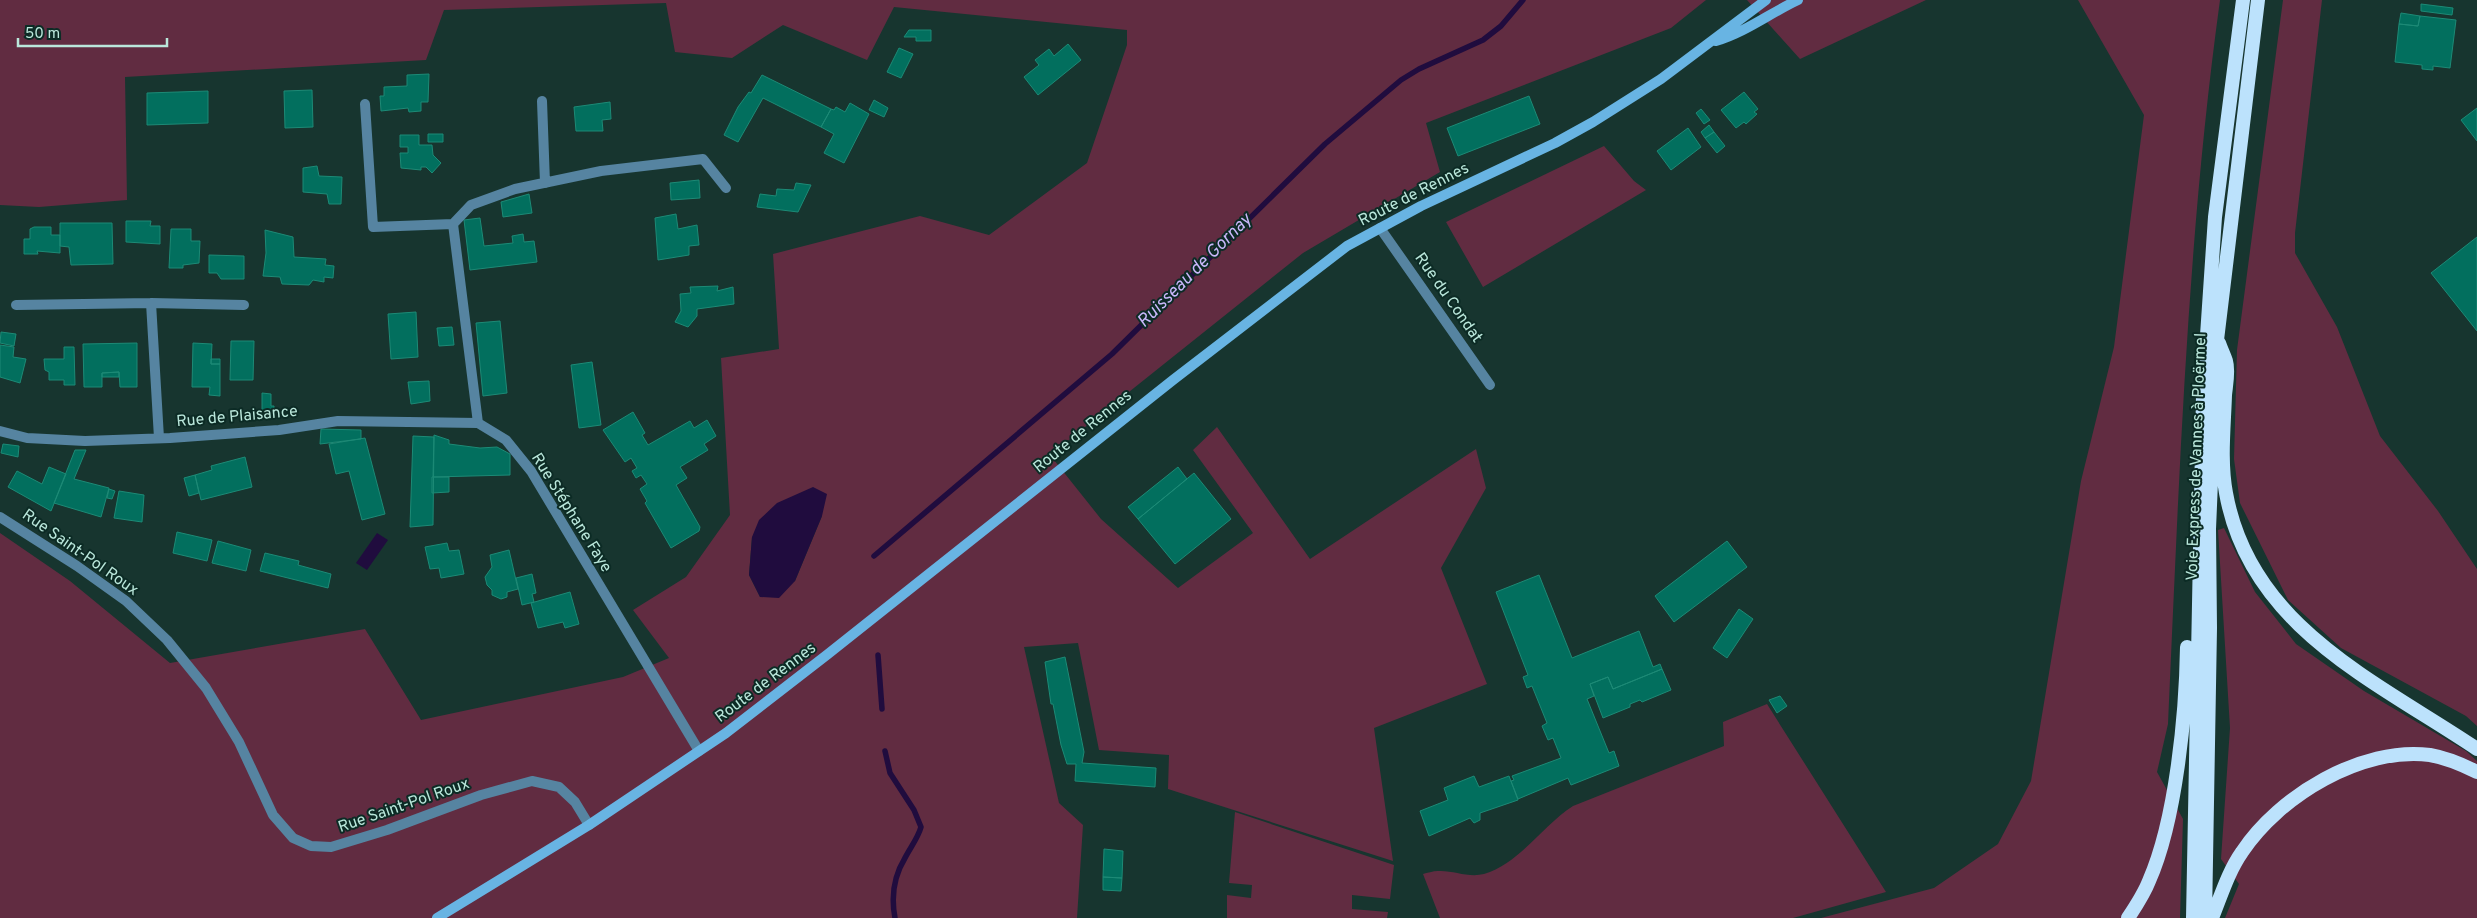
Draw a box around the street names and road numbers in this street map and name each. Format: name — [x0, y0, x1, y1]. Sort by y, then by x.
street label: Route de Rennes — [1355, 159, 1473, 231]
street label: Rue du Condat — [1410, 249, 1486, 347]
street label: Voie Express de Vannes à Ploërmel — [2183, 333, 2211, 581]
street label: Route de Rennes — [1030, 386, 1136, 478]
street label: Rue de Plaisance — [175, 402, 299, 432]
street label: Rue Stéphane Faye — [526, 450, 616, 576]
street label: Rue Saint-Pol Roux — [18, 505, 142, 601]
street label: Route de Rennes — [712, 639, 820, 727]
street label: Rue Saint-Pol Roux — [336, 774, 472, 838]

